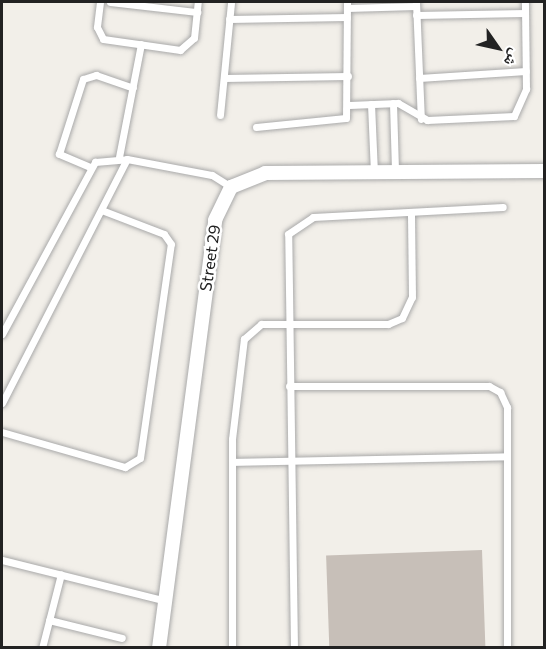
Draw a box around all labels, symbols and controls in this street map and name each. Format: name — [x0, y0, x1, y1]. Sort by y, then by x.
north arrow — [468, 18, 528, 78]
text: ش — [501, 46, 526, 71]
street label: Street 29 — [196, 224, 224, 292]

